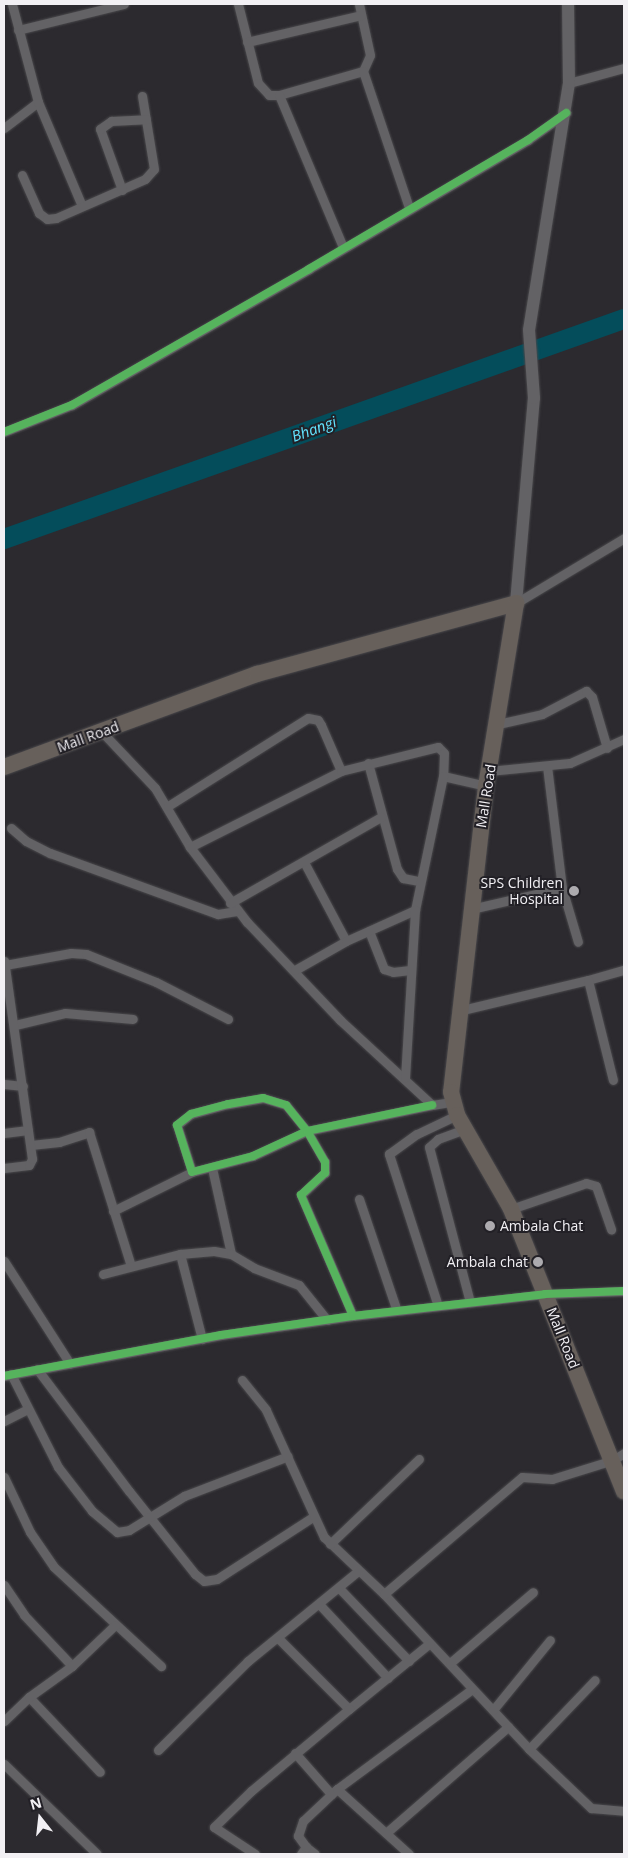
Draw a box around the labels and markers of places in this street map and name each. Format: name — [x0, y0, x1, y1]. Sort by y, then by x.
place label: SPS Children Hospital — [480, 875, 563, 908]
marker: SPS Children Hospital — [567, 884, 581, 898]
place label: Ambala Chat — [500, 1218, 583, 1234]
marker: Ambala Chat — [484, 1220, 496, 1232]
place label: Ambala chat — [447, 1254, 528, 1270]
marker: Ambala chat — [532, 1256, 544, 1268]

